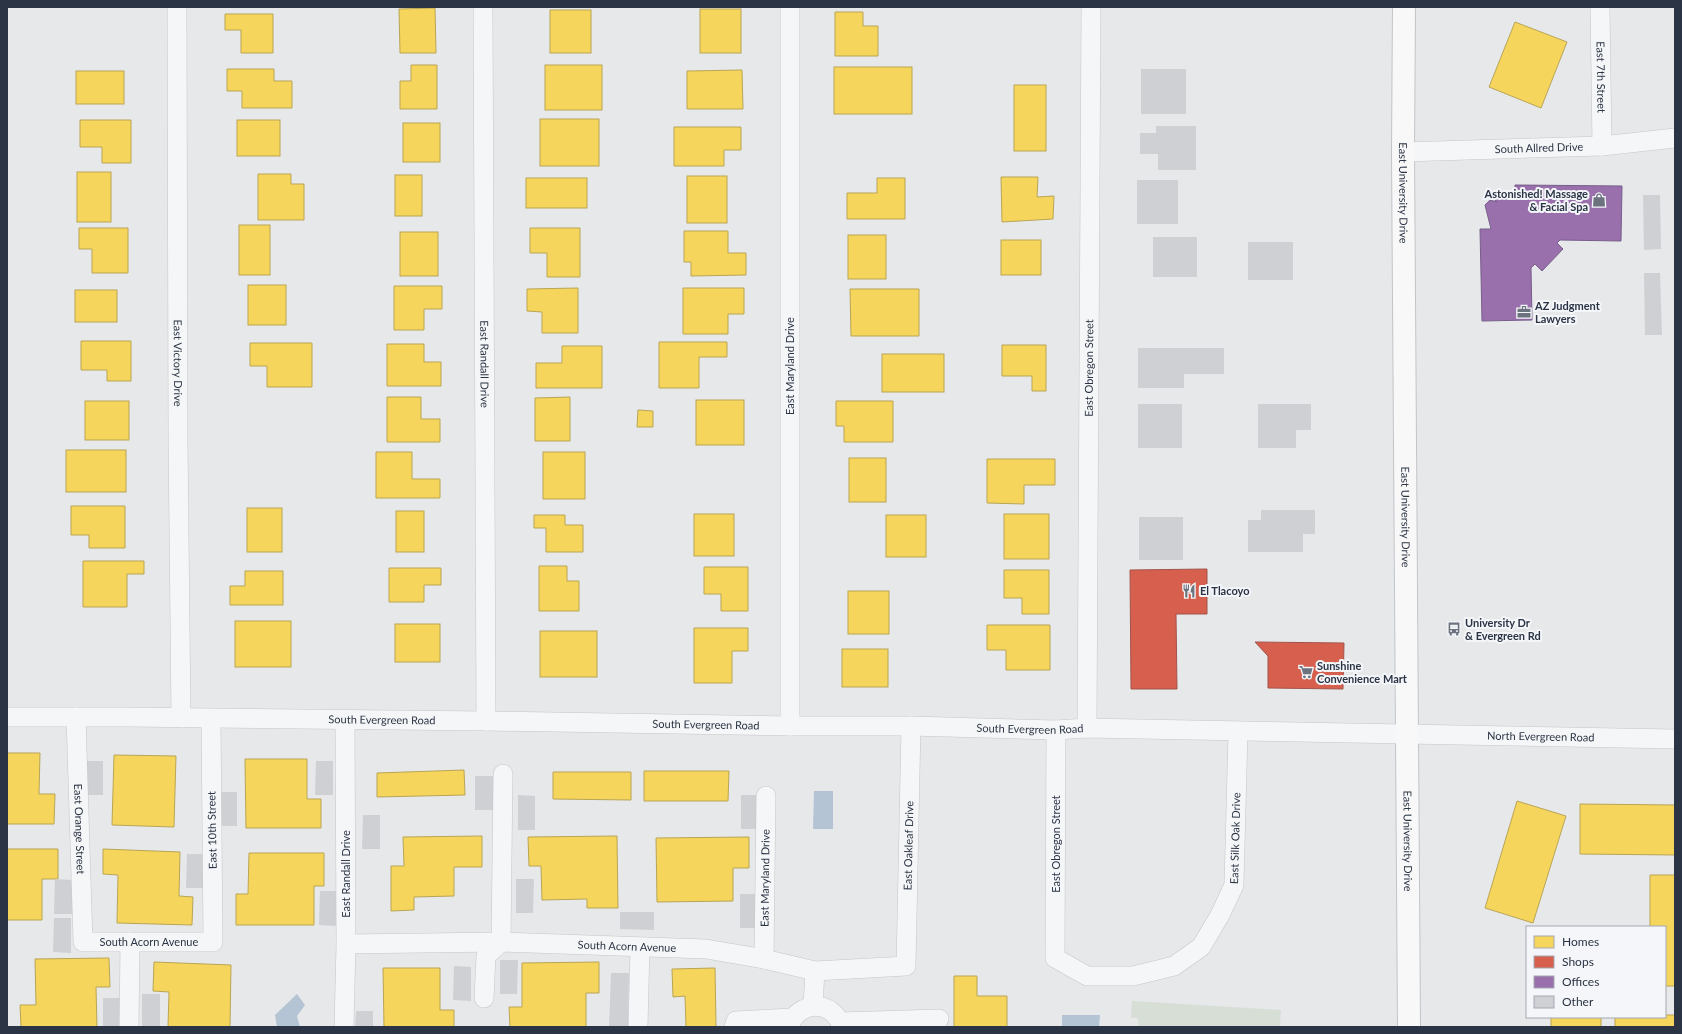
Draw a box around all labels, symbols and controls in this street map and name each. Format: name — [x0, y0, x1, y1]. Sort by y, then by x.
street label: East 7th Street — [1594, 41, 1609, 113]
street label: South Allred Drive — [1495, 140, 1583, 155]
street label: East University Drive — [1397, 142, 1411, 244]
place label: Astonished! Massage & Facial Spa — [1484, 187, 1588, 213]
shop icon: Astonished! Massage & Facial Spa — [1591, 192, 1607, 208]
place label: AZ Judgment Lawyers — [1534, 299, 1601, 325]
office icon: AZ Judgment Lawyers — [1516, 304, 1532, 320]
street label: East Maryland Drive — [783, 317, 796, 415]
street label: East Obregon Street — [1082, 319, 1095, 417]
street label: East Victory Drive — [172, 320, 185, 407]
street label: East Randall Drive — [478, 320, 492, 408]
street label: East University Drive — [1399, 466, 1413, 568]
restaurant icon: El Tlacoyo — [1181, 583, 1197, 599]
place label: El Tlacoyo — [1200, 584, 1249, 597]
place label: University Dr & Evergreen Rd — [1465, 616, 1541, 642]
bus stop icon: University Dr & Evergreen Rd — [1446, 621, 1462, 637]
place label: Sunshine Convenience Mart — [1317, 659, 1408, 685]
supermarket icon: Sunshine Convenience Mart — [1298, 664, 1314, 680]
street label: South Evergreen Road — [328, 712, 436, 726]
street label: South Evergreen Road — [652, 717, 760, 731]
street label: South Evergreen Road — [976, 721, 1084, 736]
street label: North Evergreen Road — [1487, 728, 1595, 743]
street label: East Orange Street — [72, 783, 88, 875]
street label: East University Drive — [1401, 790, 1415, 892]
street label: East 10th Street — [204, 791, 219, 869]
street label: East Silk Oak Drive — [1227, 792, 1242, 884]
street label: East Obregon Street — [1049, 795, 1062, 893]
street label: East Oakleaf Drive — [901, 800, 915, 890]
street label: East Maryland Drive — [757, 829, 772, 927]
street label: East Randall Drive — [339, 830, 352, 918]
legend — [1526, 926, 1666, 1018]
text: Homes — [1562, 934, 1599, 949]
street label: South Acorn Avenue — [100, 935, 198, 948]
street label: South Acorn Avenue — [577, 938, 677, 954]
text: Shops — [1562, 954, 1594, 969]
text: Offices — [1562, 974, 1599, 989]
text: Other — [1562, 994, 1594, 1009]

